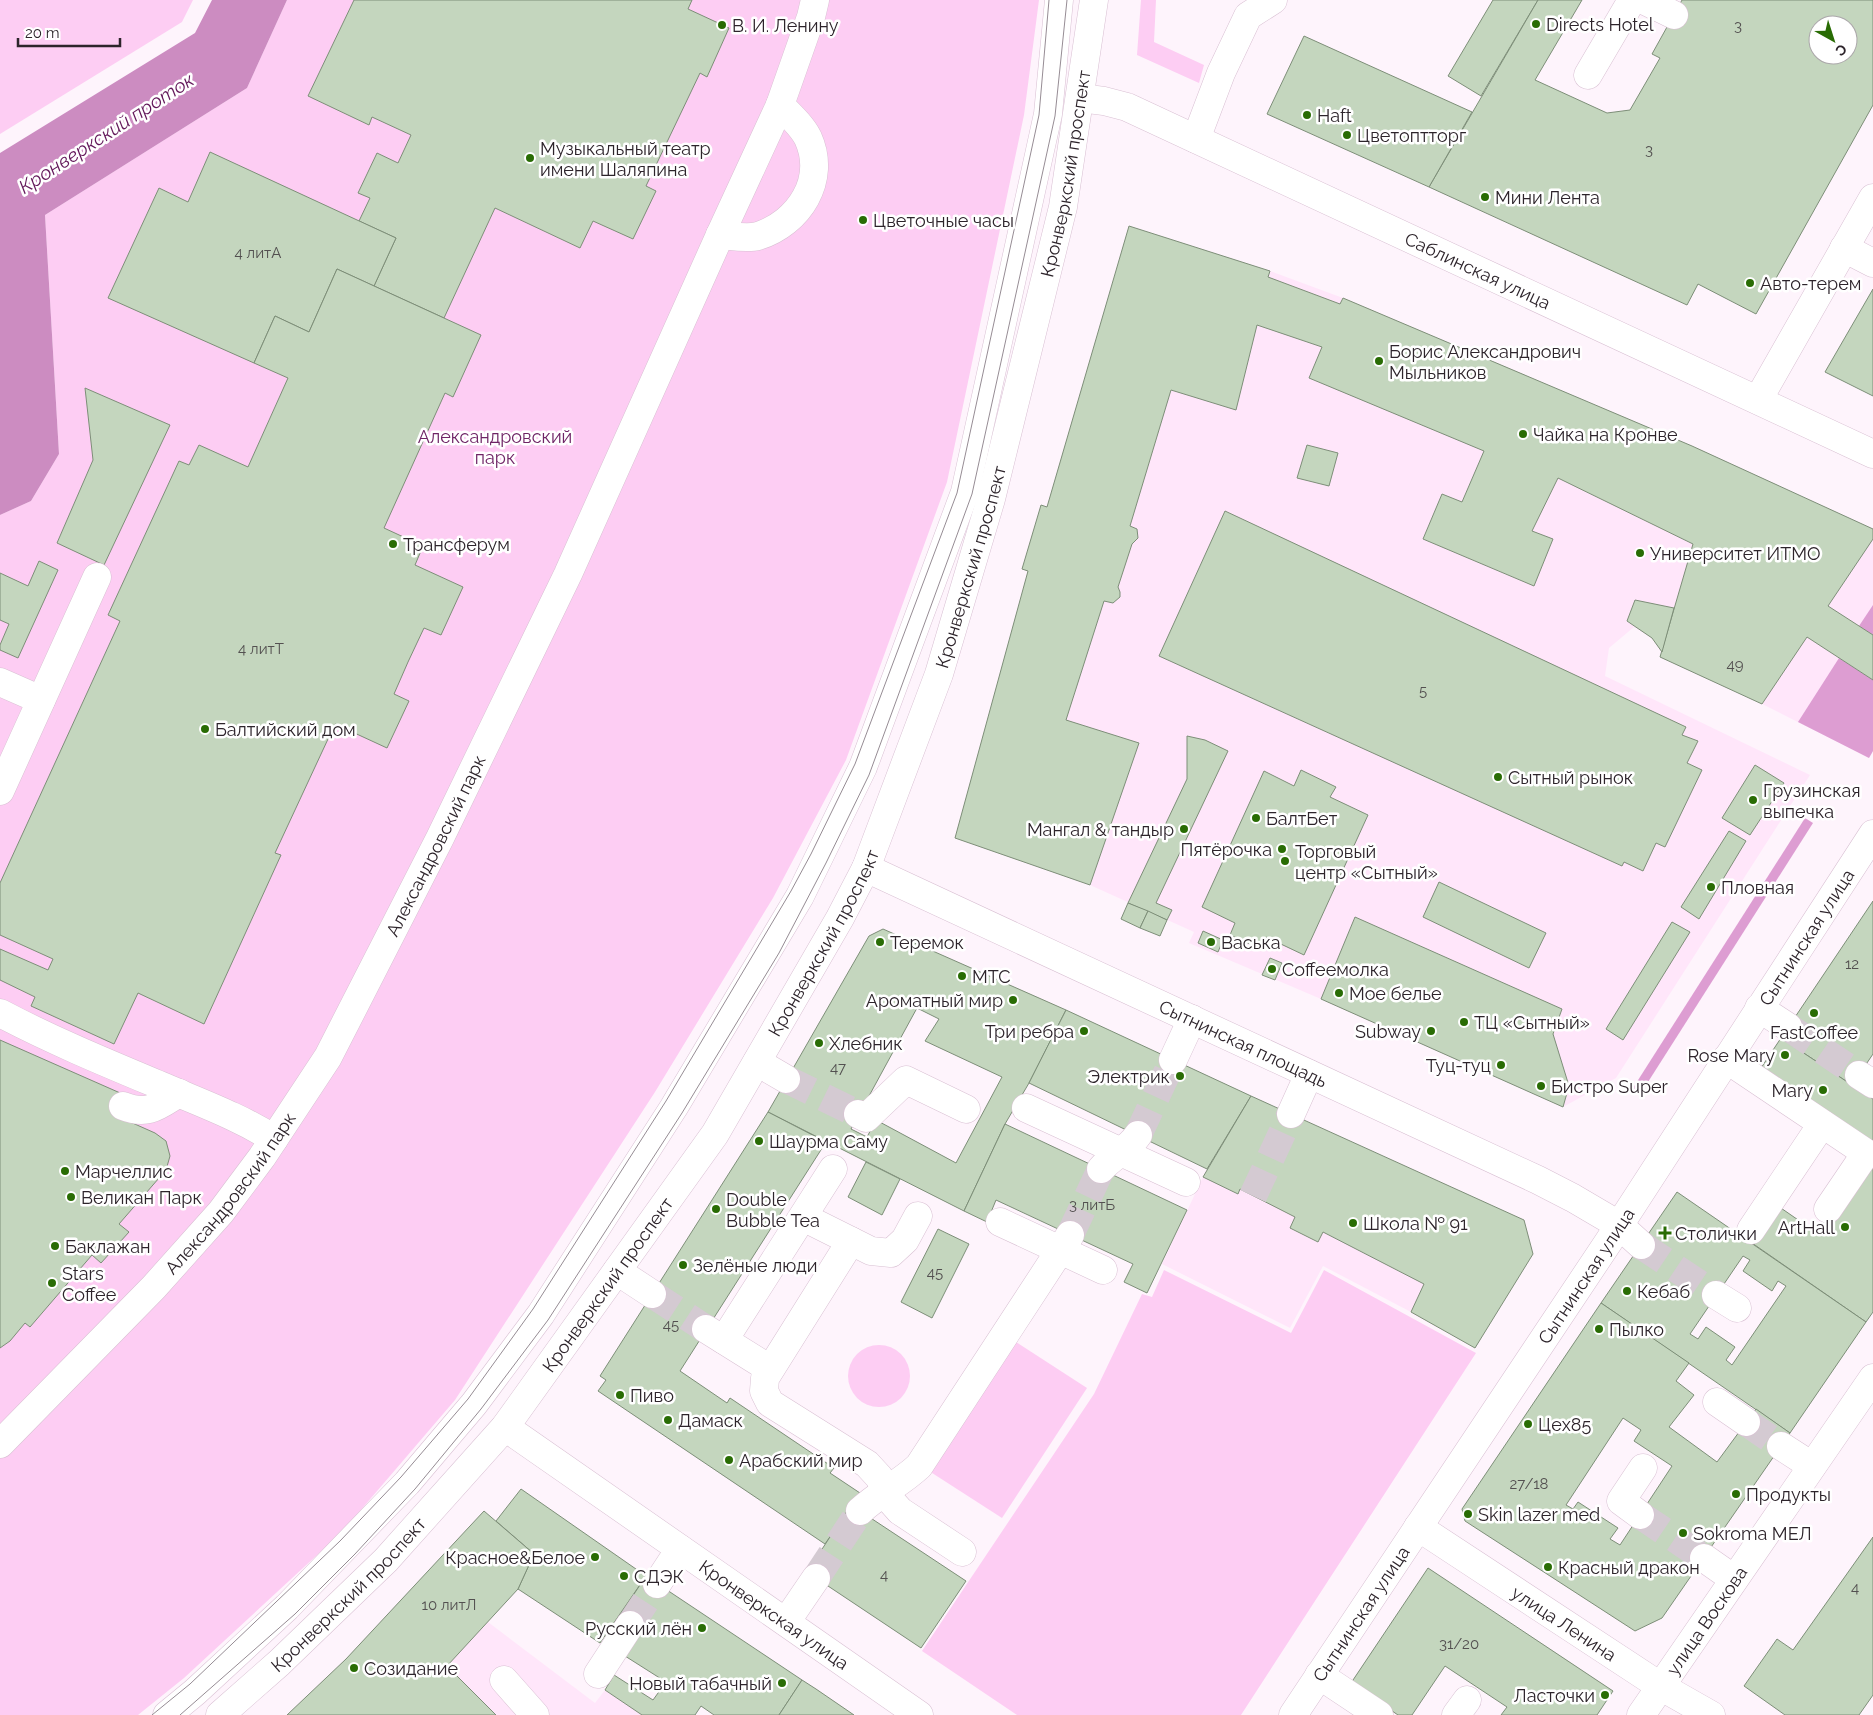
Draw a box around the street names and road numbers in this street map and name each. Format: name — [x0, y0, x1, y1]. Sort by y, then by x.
street label: Кронверкский проспект — [1036, 68, 1094, 279]
street label: Саблинская улица — [1402, 227, 1554, 313]
street label: Кронверкский проспект — [931, 463, 1009, 671]
street label: Александровский парк — [381, 752, 489, 940]
street label: Кронверкский проспект — [763, 846, 883, 1040]
street label: Сытнинская улица — [1754, 865, 1858, 1009]
street label: Сытнинская площадь — [1156, 995, 1331, 1091]
street label: Александровский парк — [160, 1108, 299, 1278]
street label: Кронверкский проспект — [537, 1193, 677, 1376]
street label: Сытнинская улица — [1533, 1204, 1638, 1347]
street label: Кронверкский проспект — [266, 1513, 430, 1676]
street label: Сытнинская улица — [1308, 1542, 1413, 1685]
street label: Кронверкская улица — [695, 1555, 853, 1674]
street label: улица Воскова — [1661, 1562, 1751, 1679]
street label: улица Ленина — [1508, 1581, 1620, 1665]

